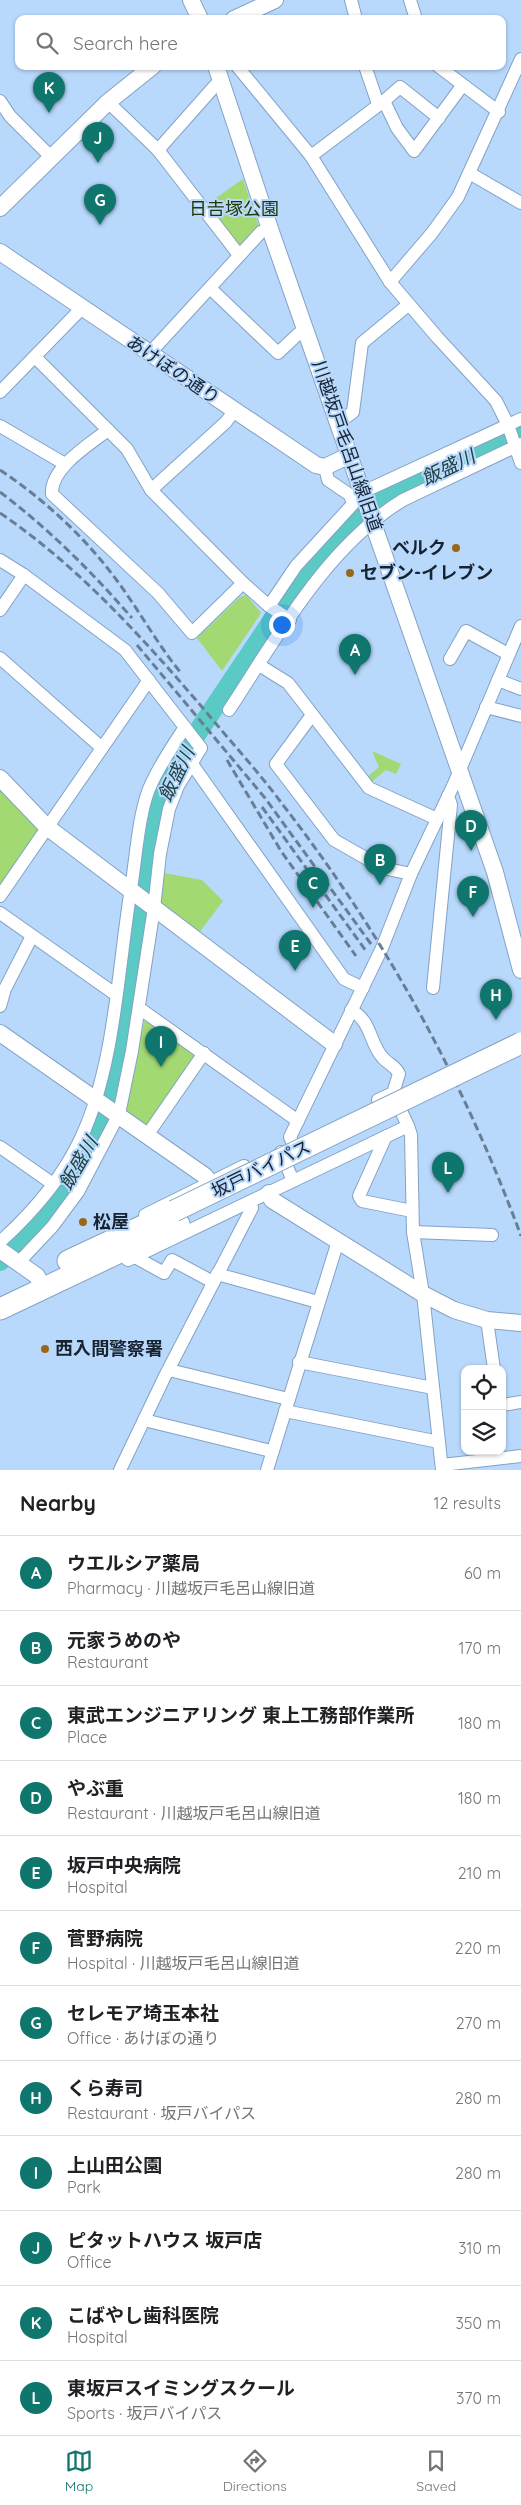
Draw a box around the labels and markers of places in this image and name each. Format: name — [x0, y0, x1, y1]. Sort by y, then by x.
pin: K — [33, 72, 65, 113]
pin: J — [82, 122, 114, 163]
pin: G — [84, 184, 116, 225]
place label: ベルク — [392, 536, 446, 559]
marker: ベルク — [450, 542, 462, 554]
place label: セブン-イレブン — [360, 561, 493, 584]
marker: セブン-イレブン — [344, 567, 356, 579]
pin: A — [339, 634, 371, 675]
pin: D — [455, 810, 487, 851]
pin: B — [364, 844, 396, 885]
pin: C — [297, 867, 329, 908]
pin: F — [457, 876, 489, 917]
pin: E — [279, 930, 311, 971]
pin: H — [480, 979, 512, 1020]
pin: I — [145, 1026, 177, 1067]
pin: L — [432, 1152, 464, 1193]
place label: 松屋 — [93, 1210, 129, 1233]
marker: 松屋 — [77, 1216, 89, 1228]
place label: 西入間警察署 — [55, 1337, 163, 1360]
marker: 西入間警察署 — [39, 1343, 51, 1355]

